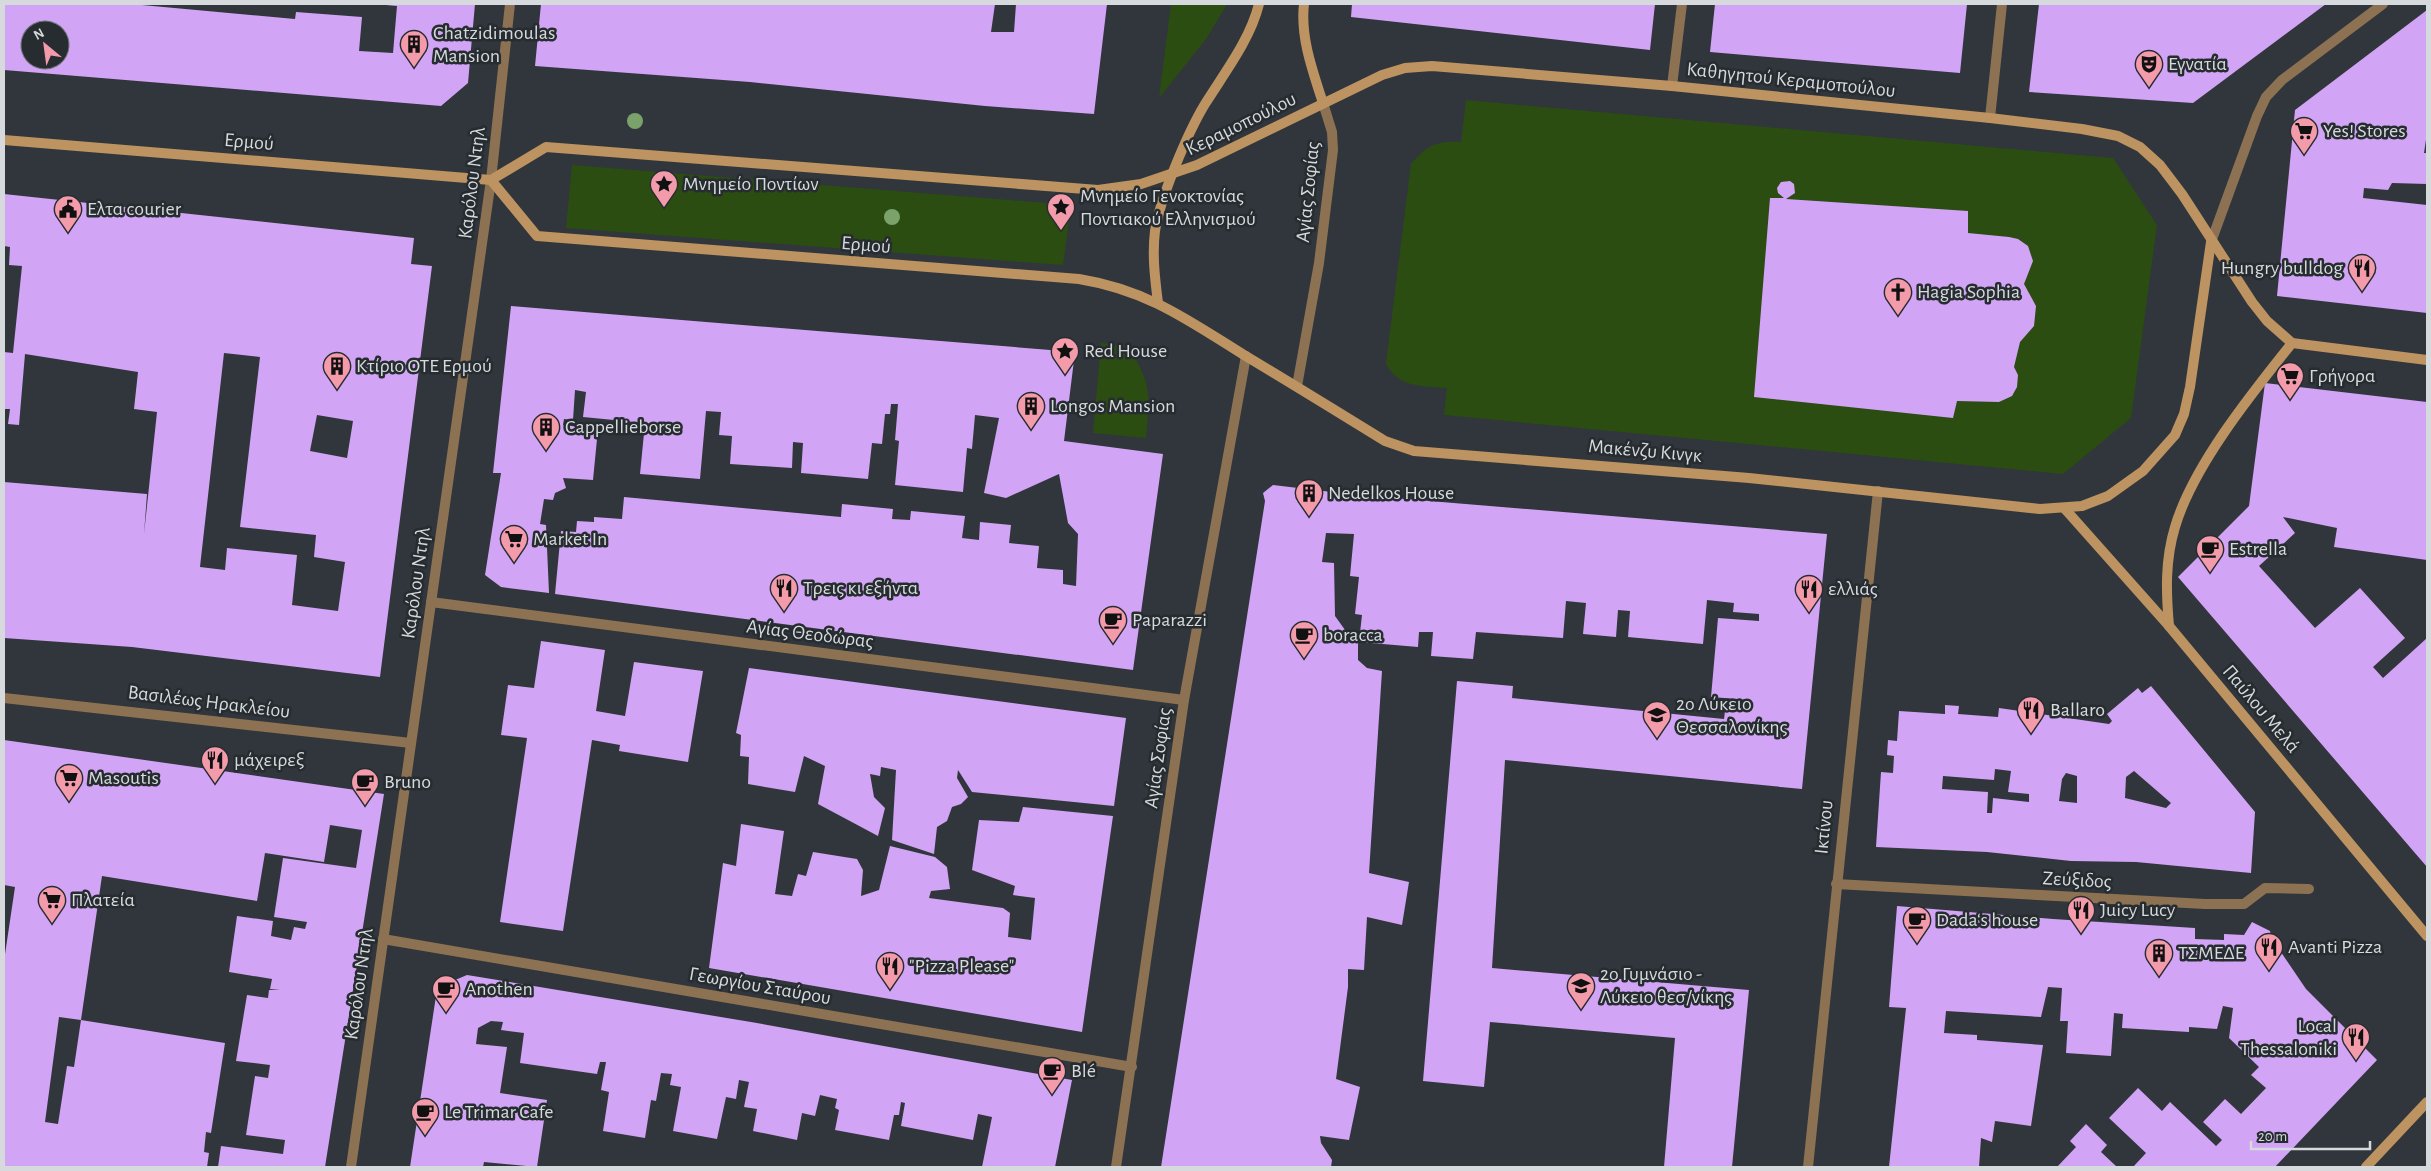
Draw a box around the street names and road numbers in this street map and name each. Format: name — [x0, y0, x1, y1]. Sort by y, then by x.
street label: Καθηγητού Κεραμοπούλου — [1686, 59, 1896, 101]
street label: Κεραμοπούλου — [1183, 89, 1299, 159]
street label: Καρόλου Ντηλ — [455, 126, 489, 240]
street label: Ερμού — [223, 130, 275, 154]
street label: Αγίας Σοφίας — [1293, 140, 1323, 244]
street label: Ερμού — [840, 233, 892, 257]
street label: Μακένζυ Κινγκ — [1587, 436, 1703, 466]
street label: Καρόλου Ντηλ — [398, 526, 434, 640]
street label: Αγίας Θεοδώρας — [745, 616, 875, 652]
street label: Παύλου Μελά — [2219, 661, 2303, 757]
street label: Βασιλέως Ηρακλείου — [127, 682, 291, 722]
street label: Αγίας Σοφίας — [1141, 706, 1175, 810]
street label: Ικτίνου — [1811, 799, 1837, 855]
street label: Ζεύξιδος — [2042, 868, 2112, 892]
street label: Καρόλου Ντηλ — [341, 927, 377, 1041]
street label: Γεωργίου Σταύρου — [688, 964, 832, 1008]

